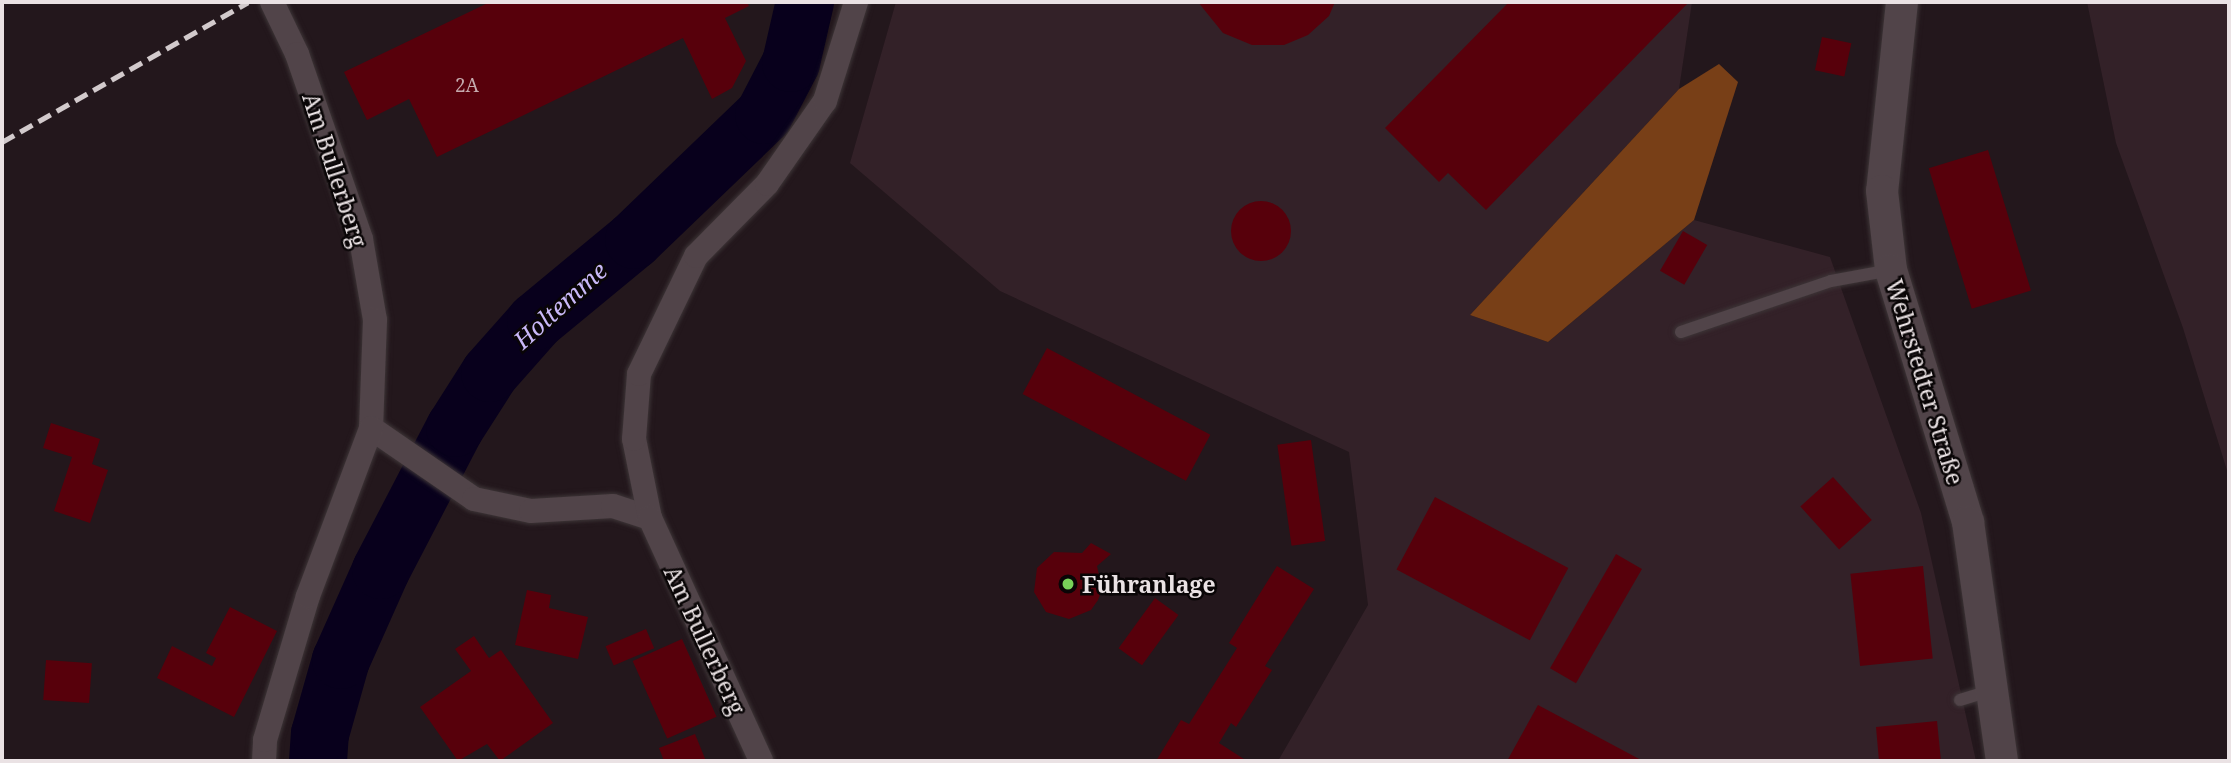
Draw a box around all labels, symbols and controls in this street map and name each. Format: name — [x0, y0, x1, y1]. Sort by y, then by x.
house number: 2A — [455, 75, 479, 97]
street label: Am Bullerberg — [297, 89, 373, 251]
water label: Holtemme — [507, 256, 613, 354]
street label: Wehrstedter Straße — [1881, 276, 1969, 488]
street label: Am Bullerberg — [659, 561, 751, 719]
place label: Führanlage — [1082, 570, 1216, 598]
marker: Führanlage — [1060, 576, 1076, 592]

